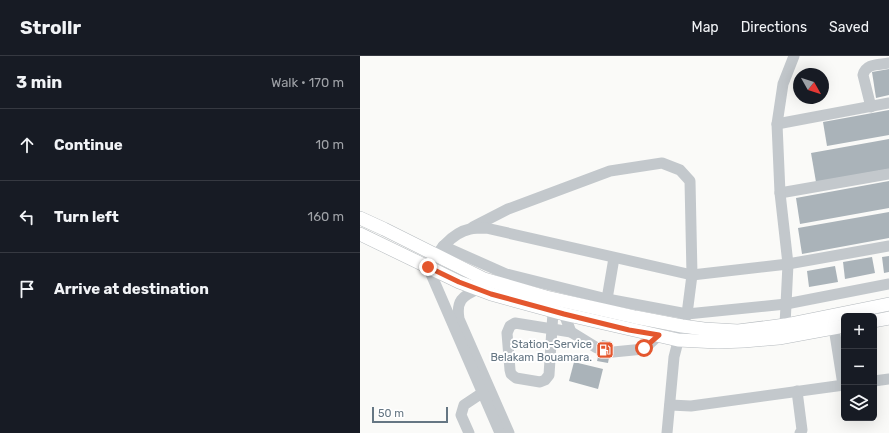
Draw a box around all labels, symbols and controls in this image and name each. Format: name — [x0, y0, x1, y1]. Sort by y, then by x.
text: Strollr — [20, 16, 81, 39]
text: Map — [692, 19, 719, 36]
text: Directions — [741, 19, 807, 36]
text: Saved — [829, 19, 869, 36]
north arrow — [793, 68, 829, 104]
text: 3 min — [16, 72, 62, 92]
text: Walk · 170 m — [271, 75, 344, 90]
icon: ahead — [16, 134, 38, 156]
text: Continue — [54, 136, 123, 154]
text: 10 m — [315, 137, 344, 152]
icon: left — [16, 206, 38, 228]
text: Turn left — [54, 208, 119, 226]
text: 160 m — [308, 209, 344, 224]
route end — [419, 258, 437, 276]
icon: arrive — [16, 278, 38, 300]
text: Arrive at destination — [54, 280, 209, 298]
map controls — [841, 313, 877, 421]
button: + — [841, 313, 877, 349]
place label: Station-Service Belakam Bouamara. — [490, 338, 592, 364]
route start — [635, 339, 653, 357]
fuel station icon: Station-Service Belakam Bouamara. — [595, 340, 615, 360]
button: − — [841, 349, 877, 385]
button: layers — [841, 385, 877, 421]
scale bar — [372, 405, 448, 424]
text: 50 m — [378, 407, 404, 420]

